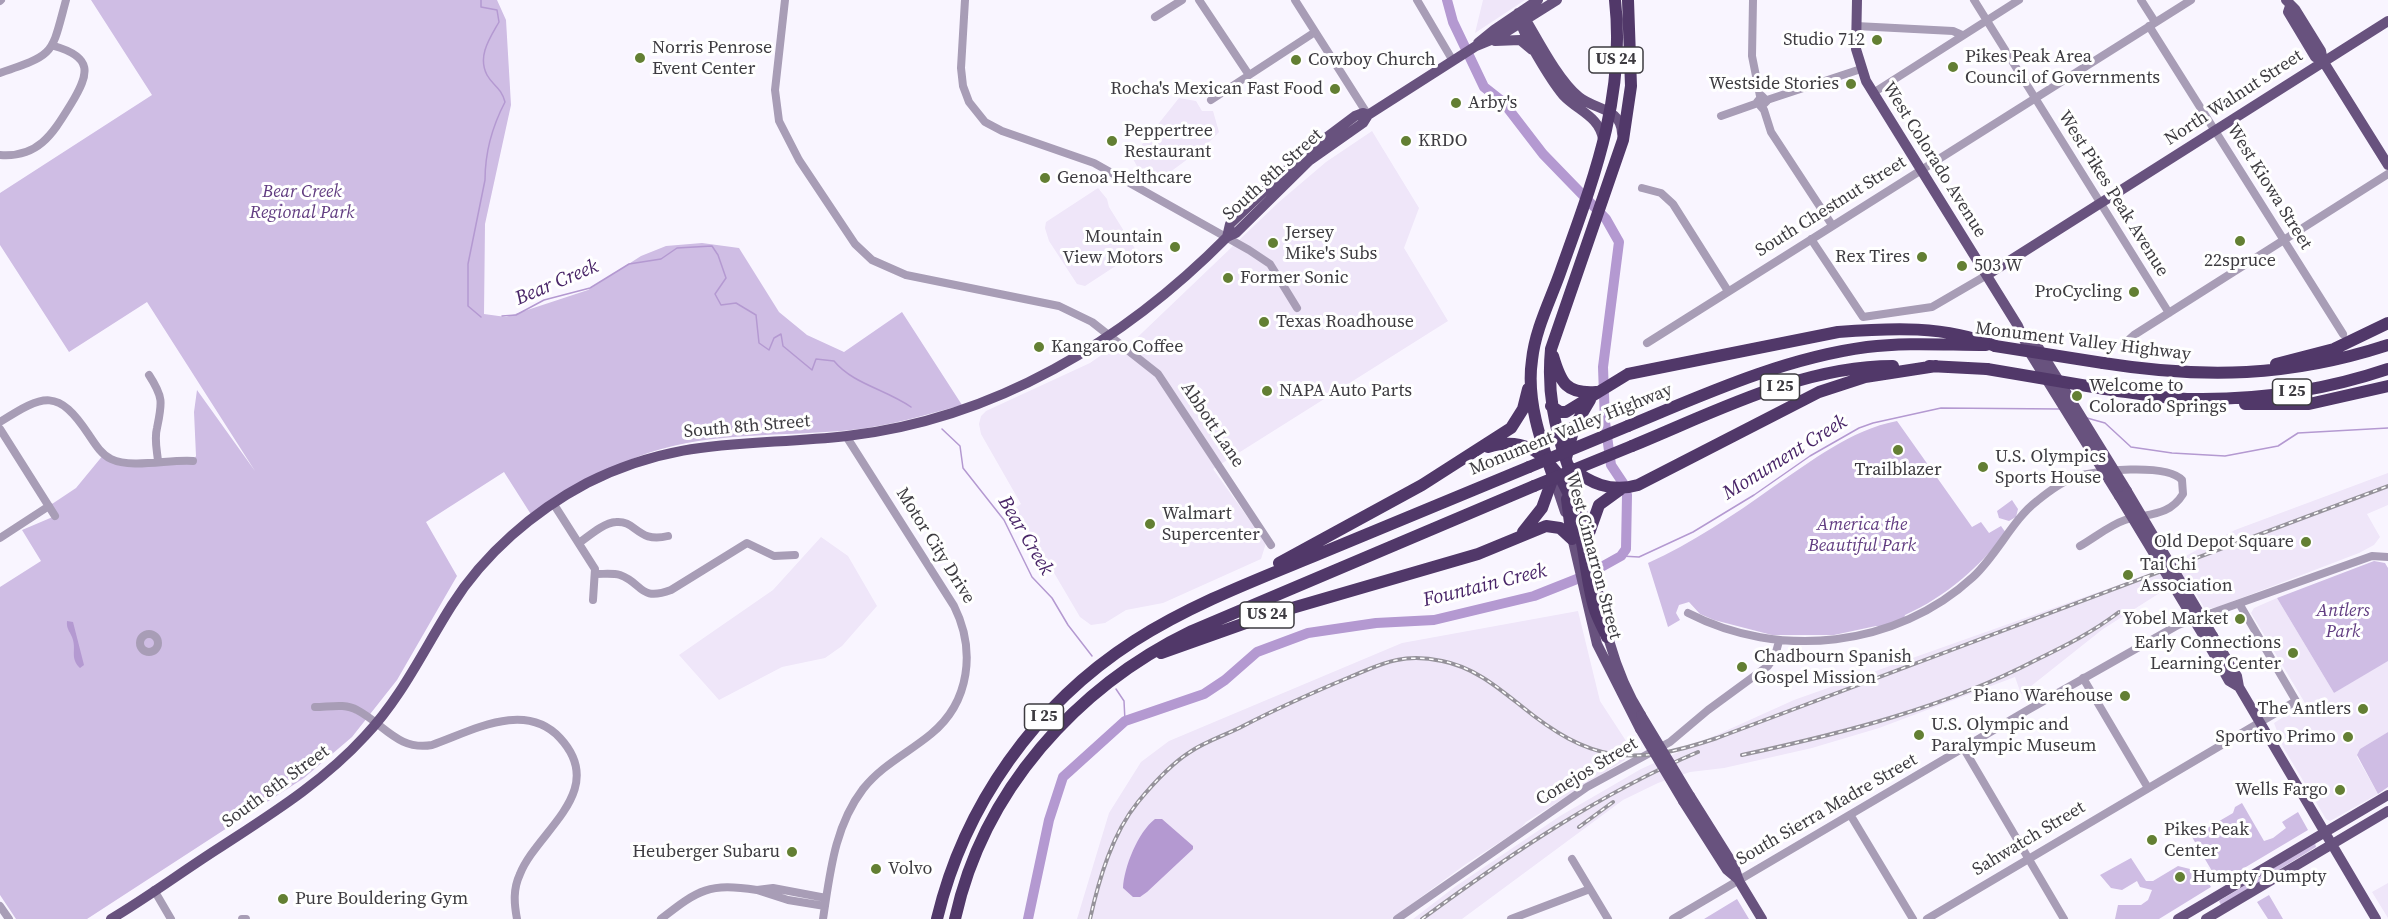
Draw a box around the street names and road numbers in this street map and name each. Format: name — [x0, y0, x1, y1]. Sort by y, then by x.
street label: North Walnut Street — [2161, 45, 2307, 151]
road number: US 24 — [1589, 47, 1643, 73]
street label: West Colorado Avenue — [1877, 78, 1991, 242]
street label: West Pikes Peak Avenue — [2053, 107, 2173, 281]
street label: West Kiowa Street — [2222, 120, 2316, 254]
street label: South 8th Street — [1219, 125, 1327, 225]
street label: South Chestnut Street — [1752, 152, 1910, 262]
street label: Monument Valley Highway — [1974, 318, 2192, 366]
road number: I 25 — [1760, 374, 1800, 400]
street label: Abbott Lane — [1176, 378, 1248, 472]
street label: Monument Valley Highway — [1466, 379, 1676, 481]
road number: I 25 — [2272, 379, 2312, 405]
street label: South 8th Street — [683, 411, 811, 443]
street label: West Cimarron Street — [1560, 470, 1626, 642]
street label: Motor City Drive — [891, 484, 979, 608]
road number: US 24 — [1240, 602, 1294, 628]
road number: I 25 — [1024, 704, 1064, 730]
street label: Conejos Street — [1532, 733, 1642, 811]
street label: South 8th Street — [218, 741, 334, 833]
street label: South Sierra Madre Street — [1733, 749, 1921, 871]
street label: Sahwatch Street — [1969, 797, 2089, 881]

